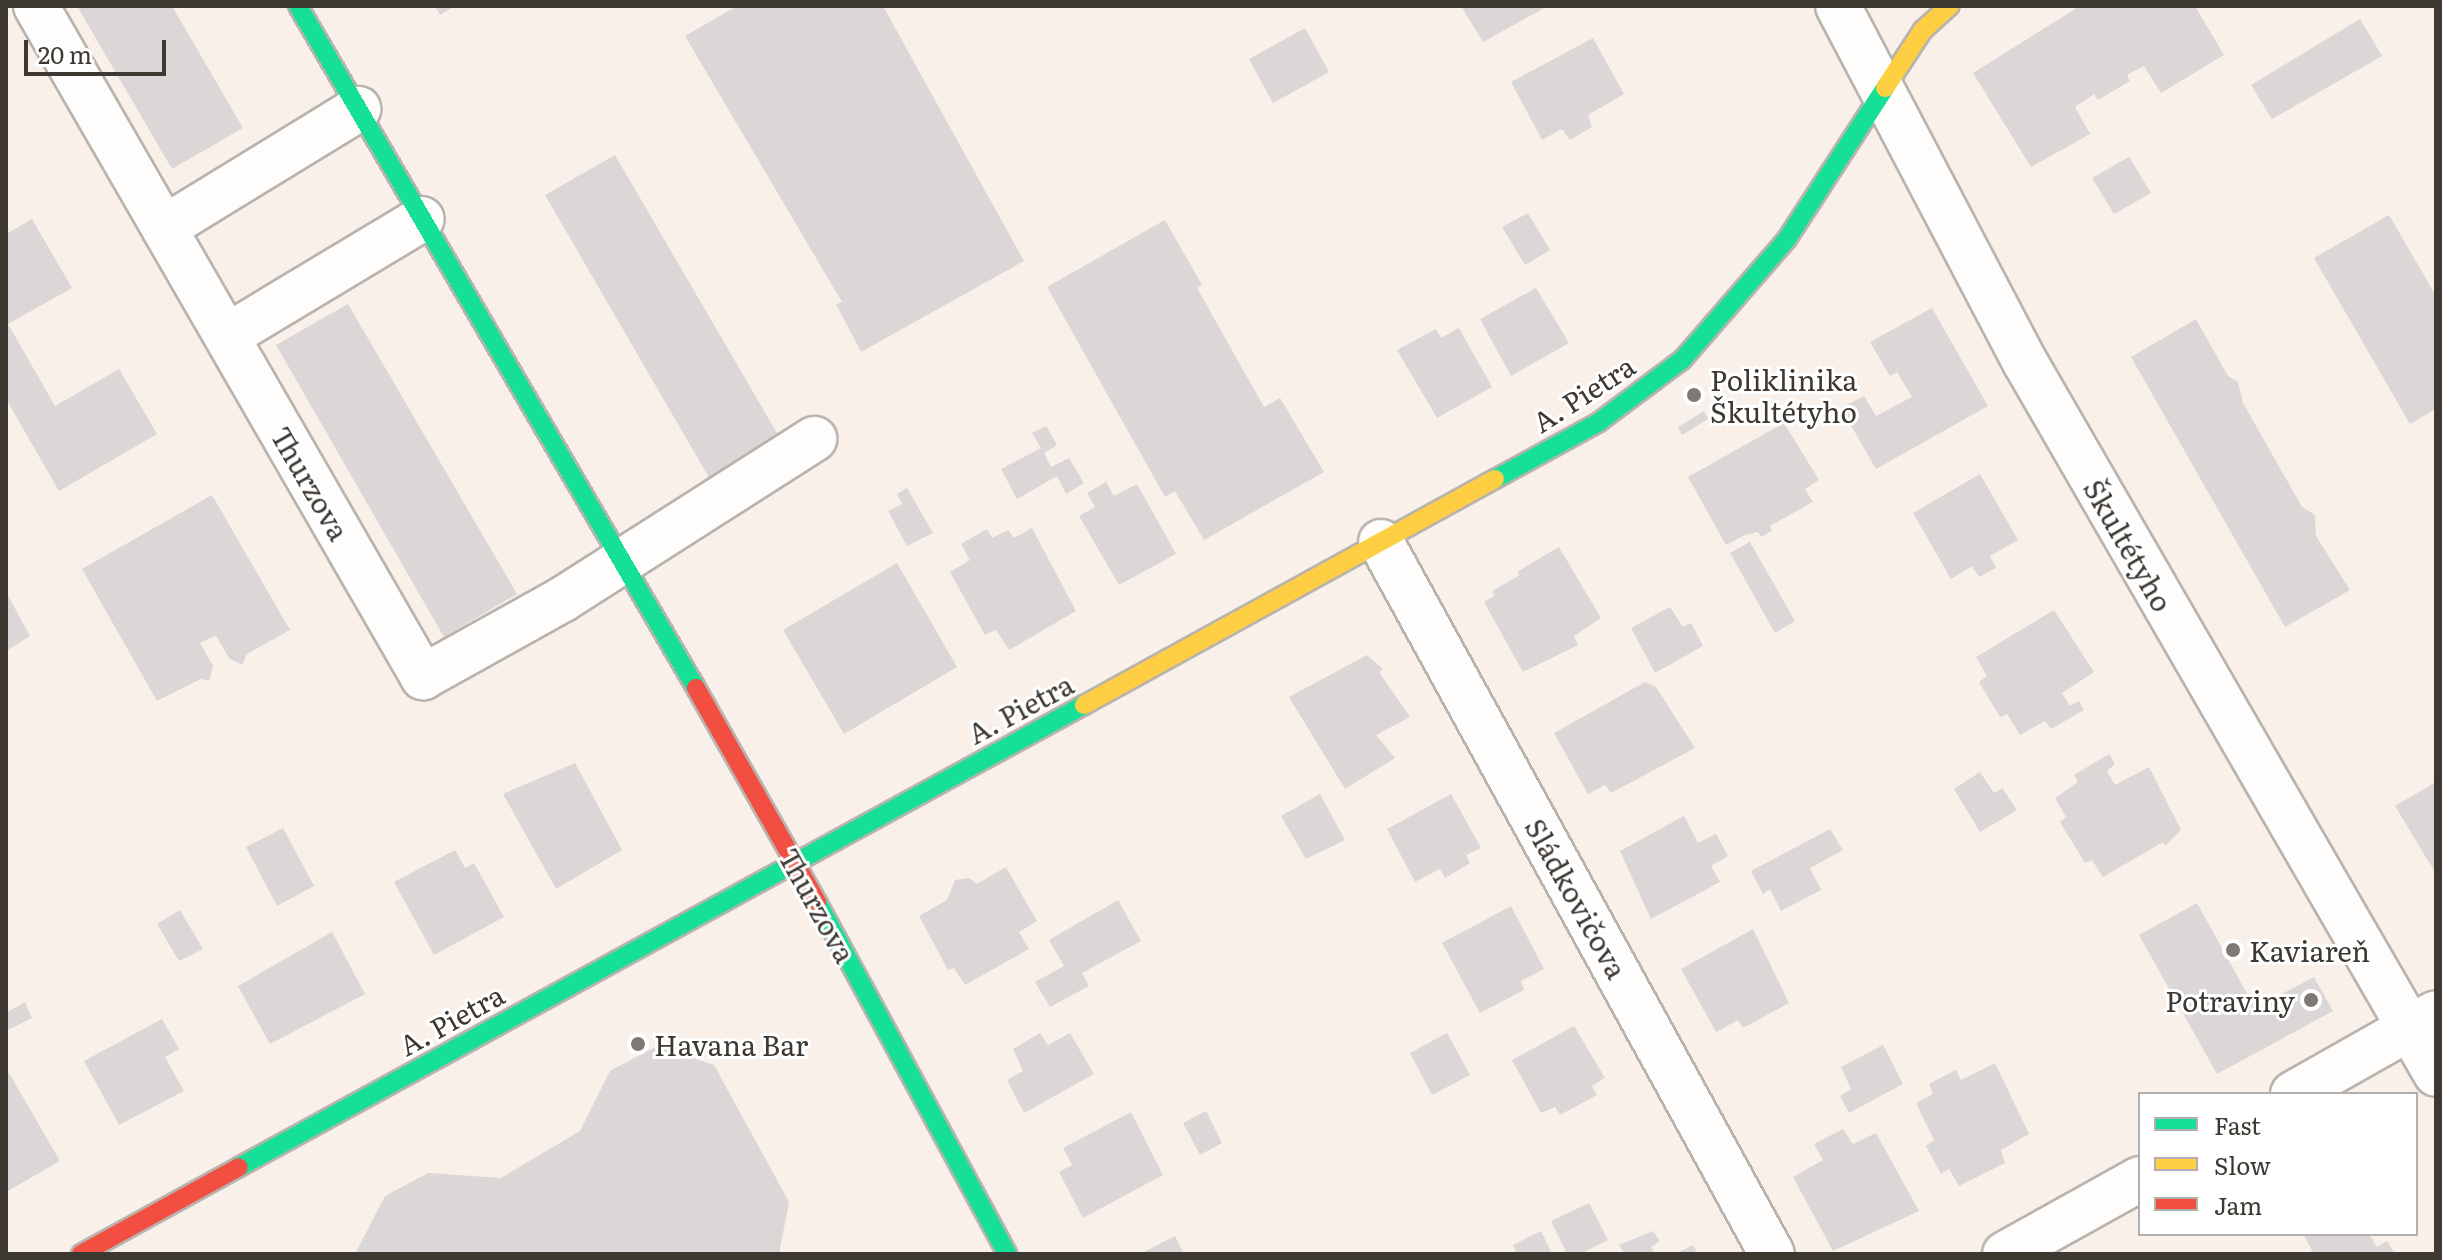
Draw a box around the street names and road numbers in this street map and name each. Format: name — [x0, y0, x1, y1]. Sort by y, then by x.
street label: A. Pietra — [1526, 348, 1640, 438]
street label: Thurzova — [265, 420, 357, 546]
street label: Škultétyho — [2078, 473, 2180, 617]
street label: A. Pietra — [961, 666, 1079, 750]
street label: Sládkovičova — [1519, 812, 1635, 984]
street label: Thurzova — [773, 842, 863, 968]
street label: A. Pietra — [393, 976, 509, 1062]

